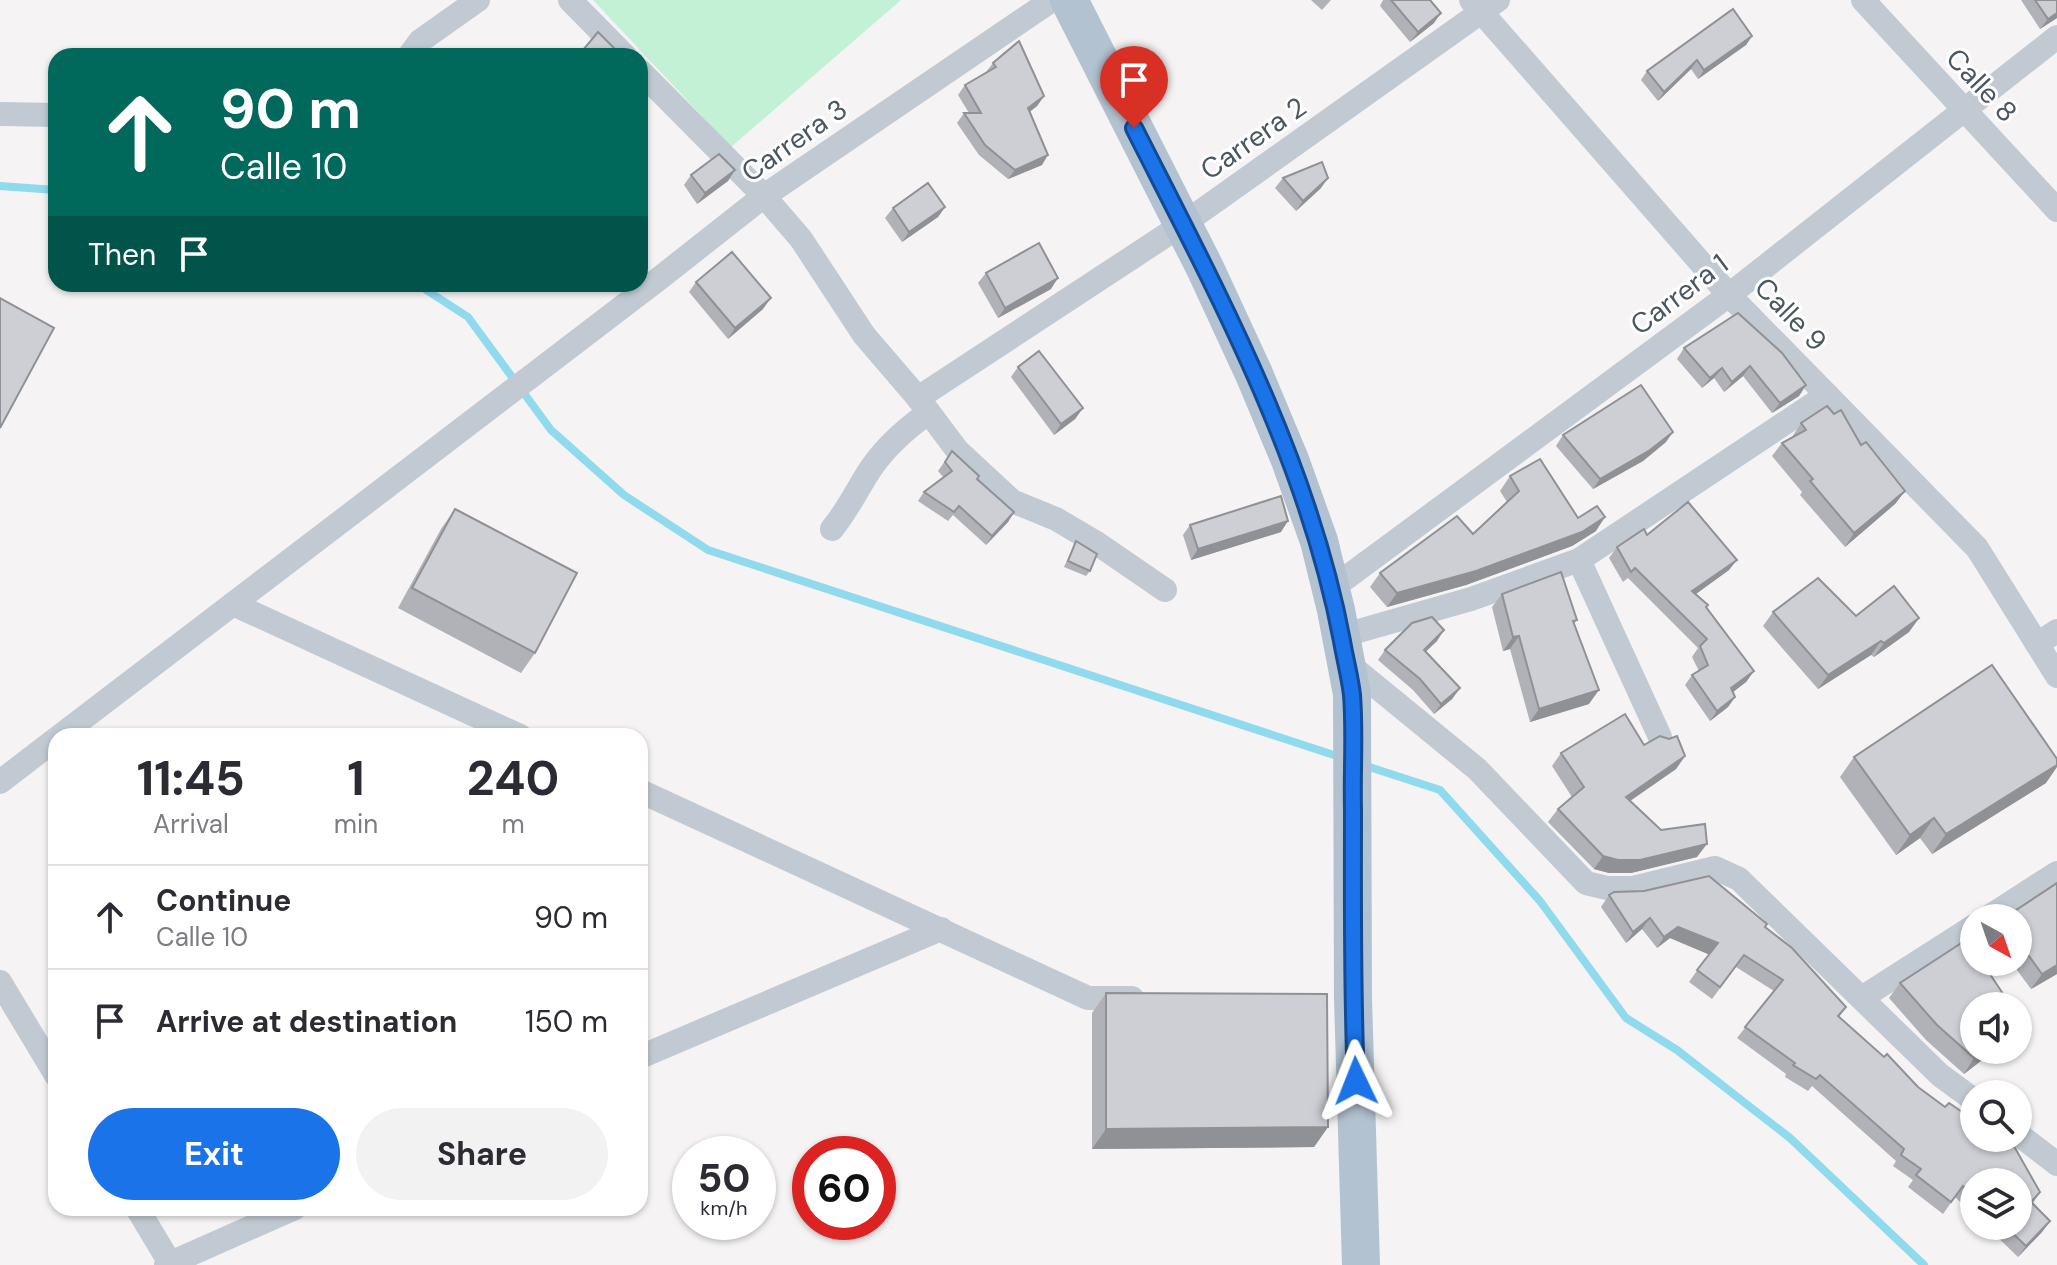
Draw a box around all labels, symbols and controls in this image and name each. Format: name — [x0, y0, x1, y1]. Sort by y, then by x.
street label: Calle 8 — [1938, 40, 2025, 130]
pin — [1100, 46, 1168, 128]
icon: arrive — [1112, 58, 1156, 102]
text: 90 m — [220, 72, 361, 145]
icon: ahead — [88, 80, 192, 184]
street label: Carrera 2 — [1193, 89, 1313, 188]
street label: Carrera 3 — [734, 91, 854, 190]
text: Calle 10 — [220, 143, 347, 190]
icon: arrive — [172, 232, 216, 276]
text: Then — [88, 235, 156, 274]
street label: Carrera 1 — [1623, 246, 1736, 343]
street label: Calle 9 — [1747, 270, 1835, 359]
text: 11:45 — [137, 747, 245, 810]
text: 1 — [347, 747, 365, 810]
text: 240 — [467, 747, 559, 810]
text: Arrival — [153, 807, 229, 841]
text: min — [334, 807, 378, 841]
text: m — [501, 807, 525, 841]
text: Continue — [156, 881, 291, 920]
icon: ahead — [88, 895, 132, 939]
text: 90 m — [534, 898, 608, 937]
north arrow — [1960, 904, 2032, 976]
map controls — [1960, 904, 2032, 1240]
text: Calle 10 — [156, 920, 248, 954]
button: sound — [1960, 992, 2032, 1064]
icon: arrive — [88, 999, 132, 1043]
text: Arrive at destination — [156, 1002, 457, 1041]
text: 150 m — [525, 1002, 608, 1041]
position arrow — [1314, 1039, 1398, 1123]
button: search — [1960, 1080, 2032, 1152]
button: Exit — [88, 1108, 340, 1200]
button: Share — [356, 1108, 608, 1200]
speed limit sign: 60 — [792, 1136, 896, 1240]
text: 50 — [697, 1152, 751, 1204]
button: layers — [1960, 1168, 2032, 1240]
text: km/h — [700, 1195, 748, 1221]

